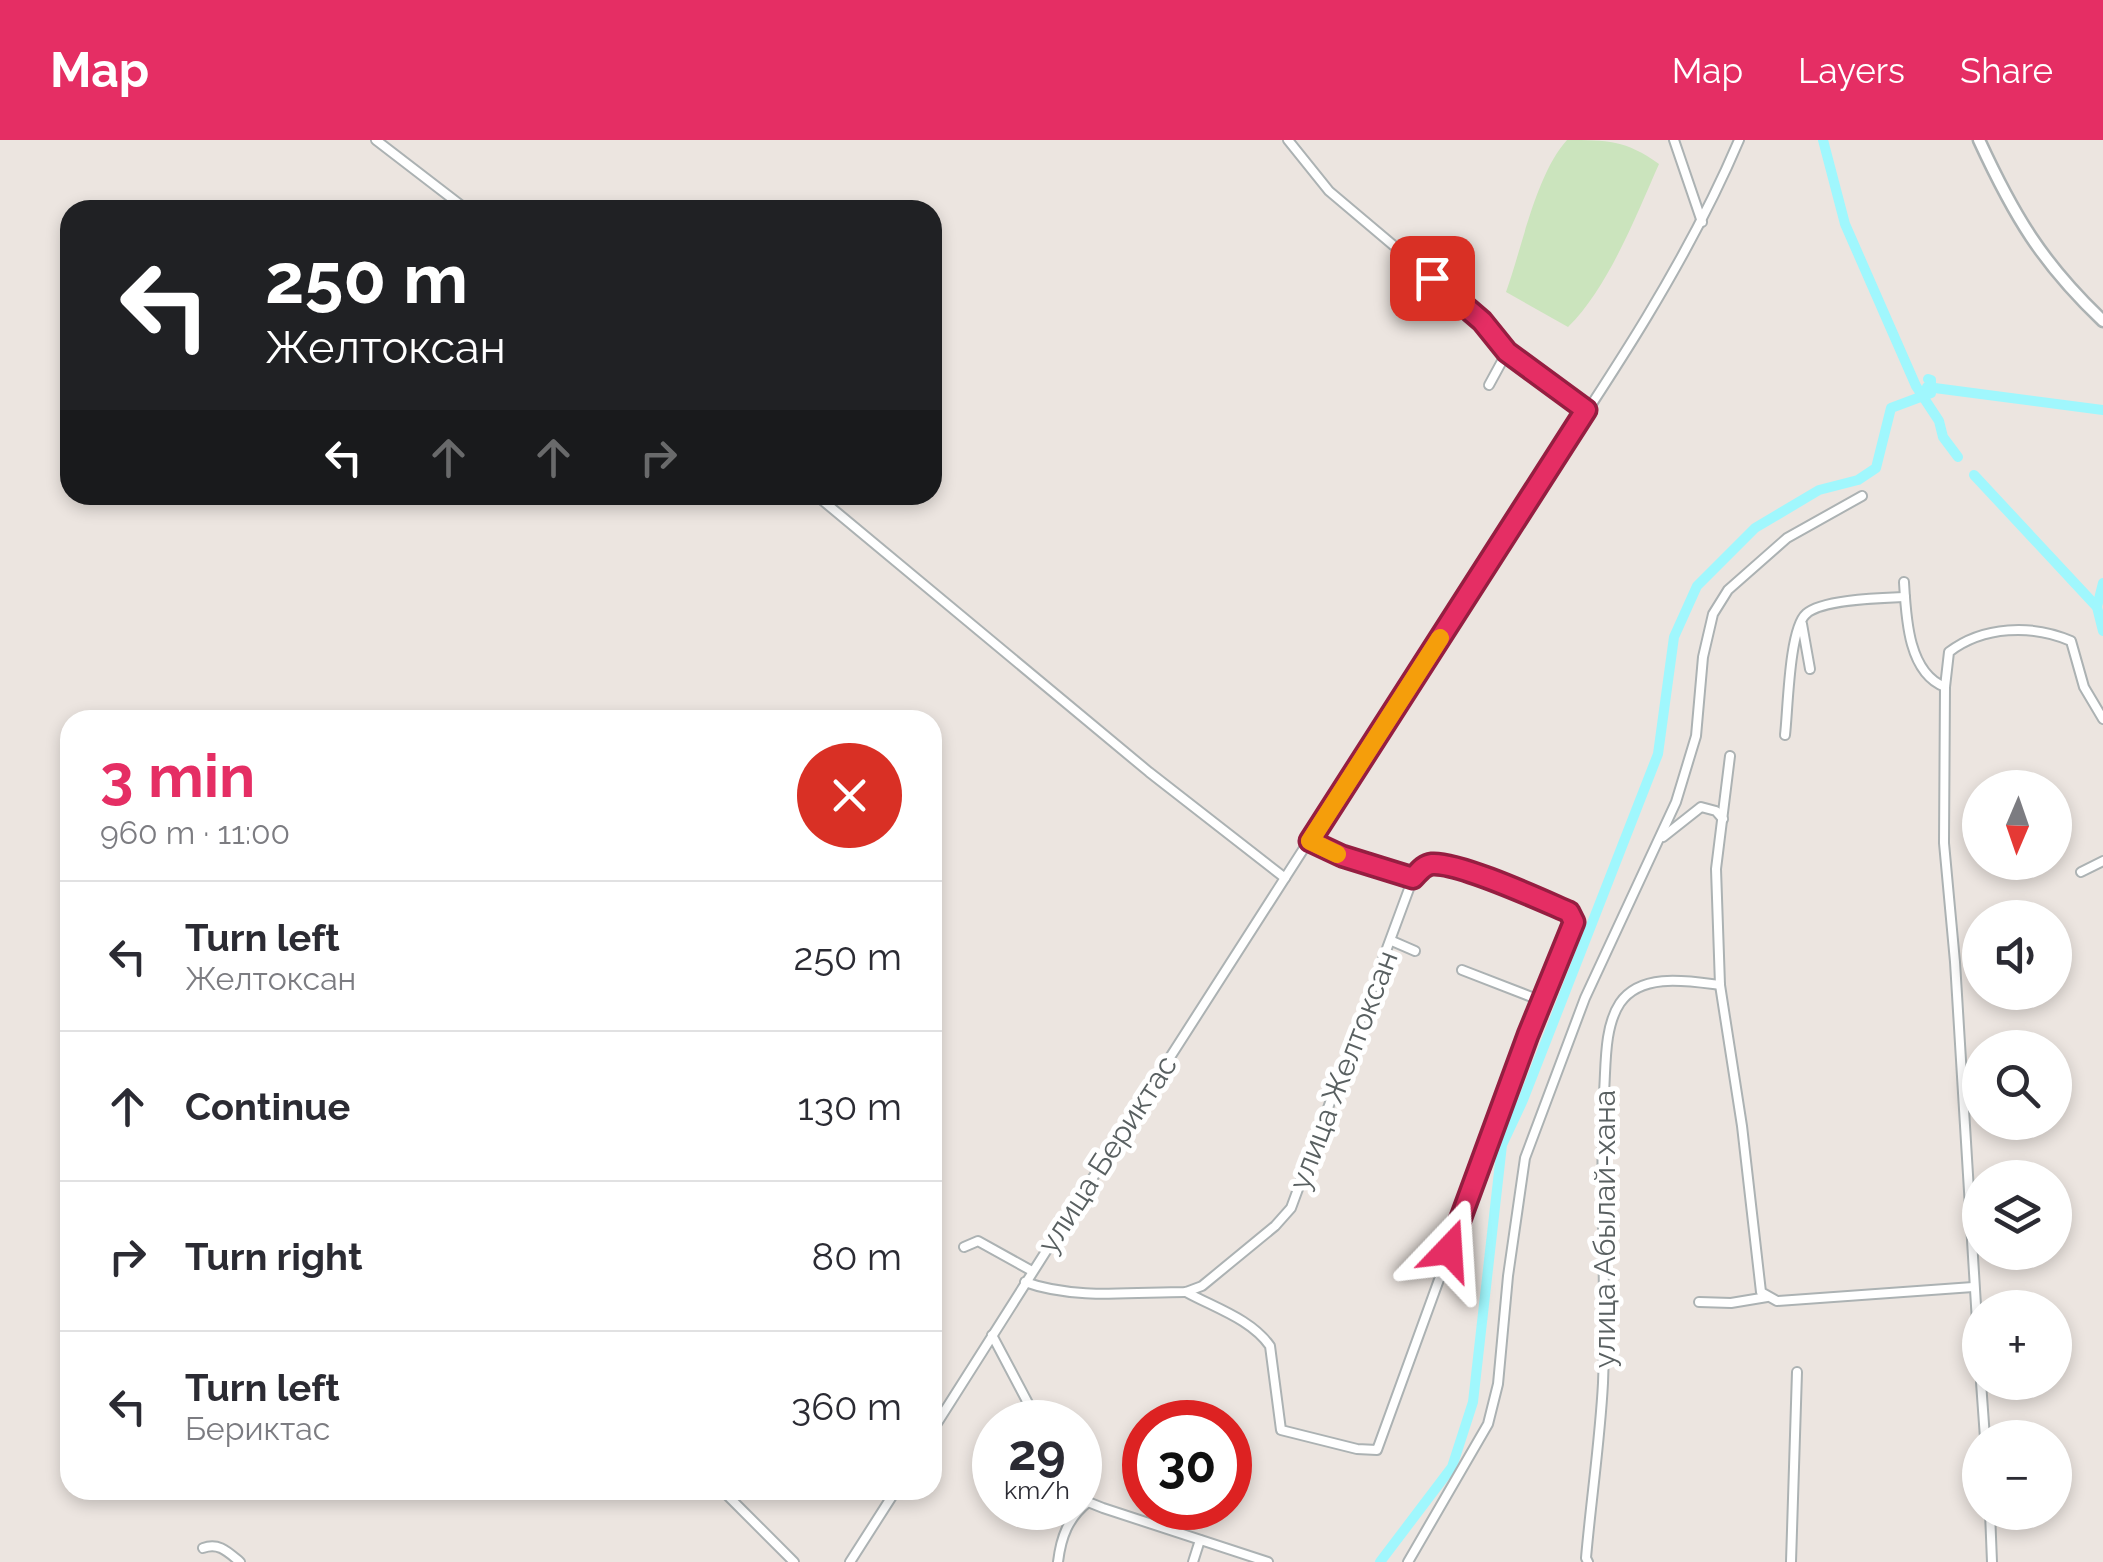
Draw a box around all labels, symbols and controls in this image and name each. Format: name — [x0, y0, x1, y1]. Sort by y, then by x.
text: Map — [50, 42, 149, 98]
text: Map — [1672, 50, 1743, 91]
text: Layers — [1798, 50, 1905, 91]
text: Share — [1960, 50, 2053, 91]
pin — [1390, 236, 1475, 321]
text: 250 m — [265, 237, 468, 319]
icon: left — [100, 240, 230, 370]
icon: arrive — [1405, 251, 1460, 306]
text: Желтоксан — [265, 321, 506, 374]
icon: left — [316, 430, 371, 485]
icon: ahead — [421, 430, 476, 485]
icon: ahead — [526, 430, 581, 485]
icon: right — [631, 430, 686, 485]
text: 3 min — [100, 741, 255, 811]
button: close — [797, 743, 902, 848]
north arrow — [1962, 770, 2072, 880]
map controls — [1962, 770, 2072, 1530]
text: 960 m · 11:00 — [100, 814, 290, 851]
button: sound — [1962, 900, 2072, 1010]
text: Turn left — [185, 915, 340, 960]
icon: left — [100, 929, 155, 984]
text: 250 m — [794, 934, 902, 979]
street label: улица Желтоксан — [1281, 946, 1405, 1194]
text: Желтоксан — [185, 960, 356, 997]
button: search — [1962, 1030, 2072, 1140]
street label: улица Бериктас — [1030, 1049, 1184, 1259]
icon: ahead — [100, 1079, 155, 1134]
text: Continue — [185, 1084, 350, 1129]
text: 130 m — [798, 1084, 902, 1129]
street label: улица Абылай-хана — [1587, 1090, 1622, 1368]
button: layers — [1962, 1160, 2072, 1270]
position arrow — [1397, 1198, 1501, 1302]
icon: right — [100, 1229, 155, 1284]
text: Turn right — [185, 1234, 362, 1279]
text: 80 m — [812, 1234, 902, 1279]
button: + — [1962, 1290, 2072, 1400]
text: Turn left — [185, 1365, 340, 1410]
icon: left — [100, 1379, 155, 1434]
text: 360 m — [791, 1384, 902, 1429]
speed limit sign: 30 — [1122, 1400, 1252, 1530]
text: Бериктас — [185, 1410, 330, 1447]
button: − — [1962, 1420, 2072, 1530]
text: 29 — [1008, 1423, 1066, 1482]
text: km/h — [1004, 1475, 1070, 1505]

